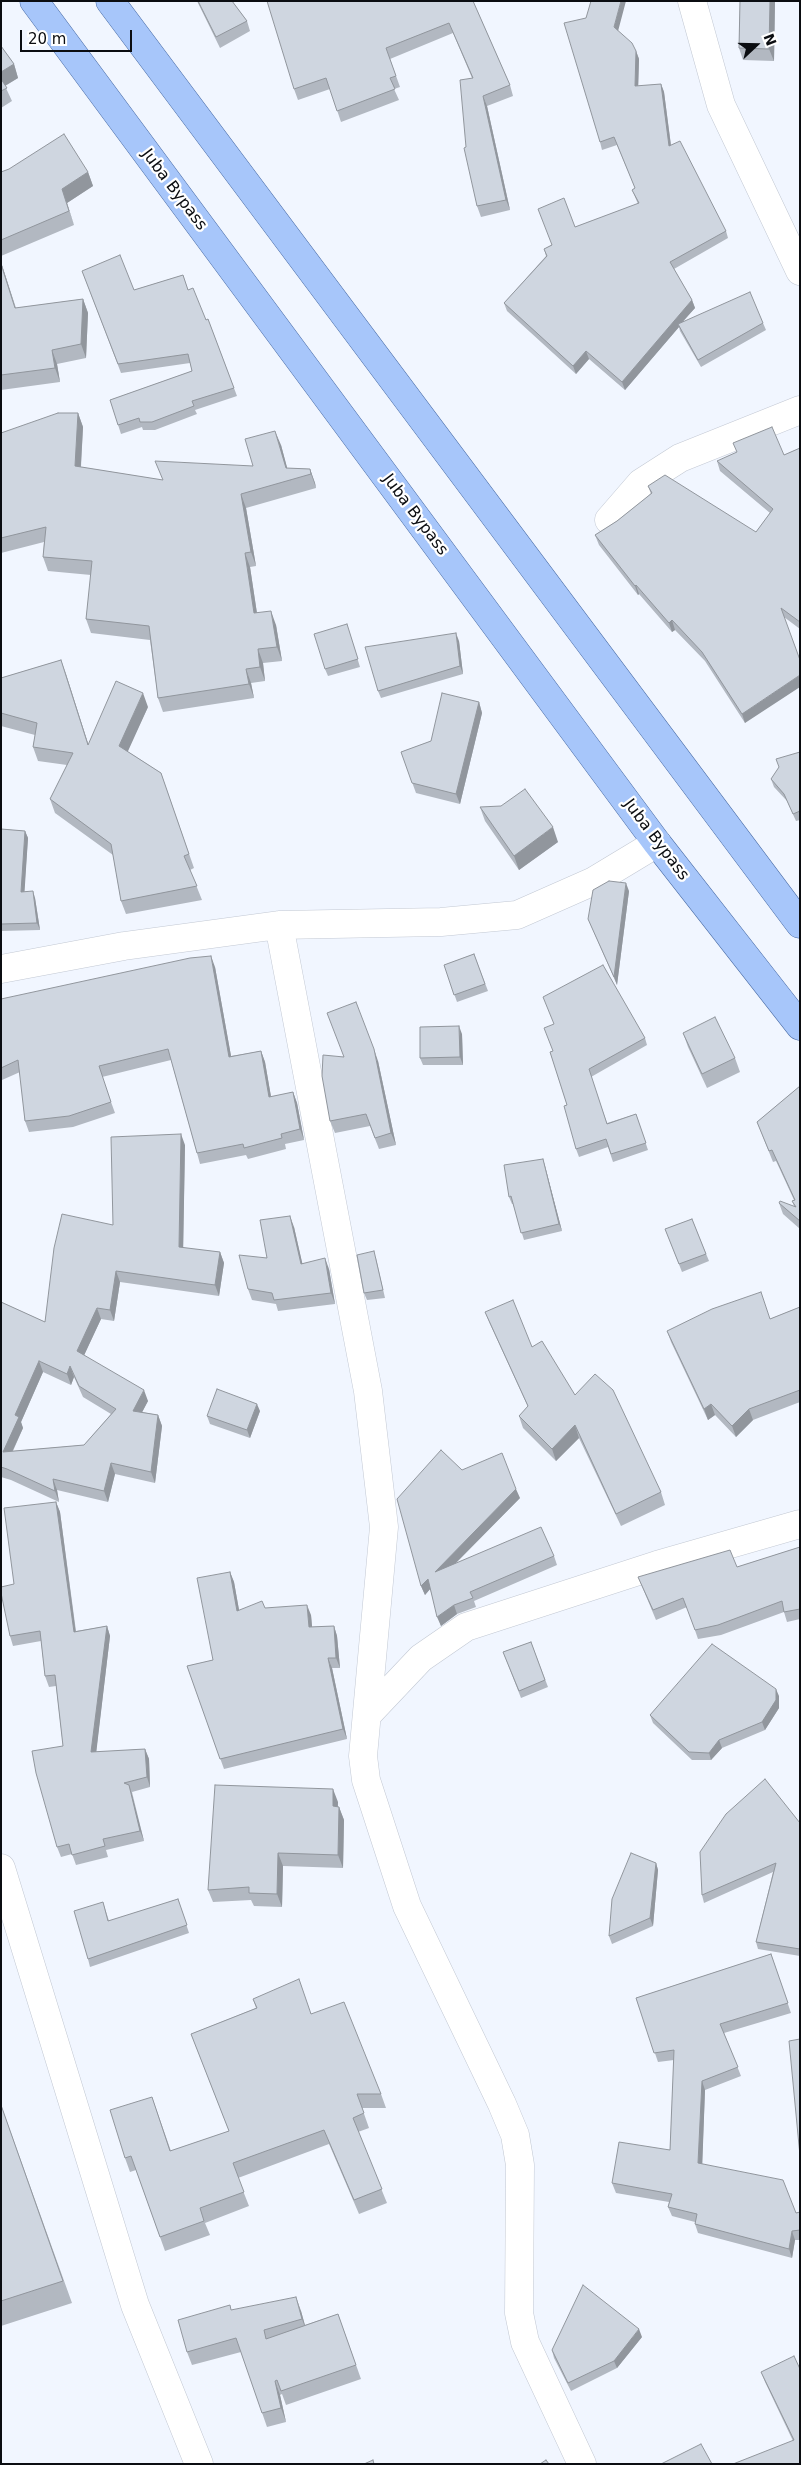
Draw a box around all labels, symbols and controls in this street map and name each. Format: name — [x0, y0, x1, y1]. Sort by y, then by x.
scale bar — [22, 20, 135, 52]
north arrow — [731, 20, 781, 70]
text: 20 m — [28, 30, 66, 48]
text: N — [760, 31, 780, 48]
street label: Juba Bypass — [137, 145, 211, 235]
street label: Juba Bypass — [378, 470, 452, 560]
street label: Juba Bypass — [619, 795, 693, 885]

